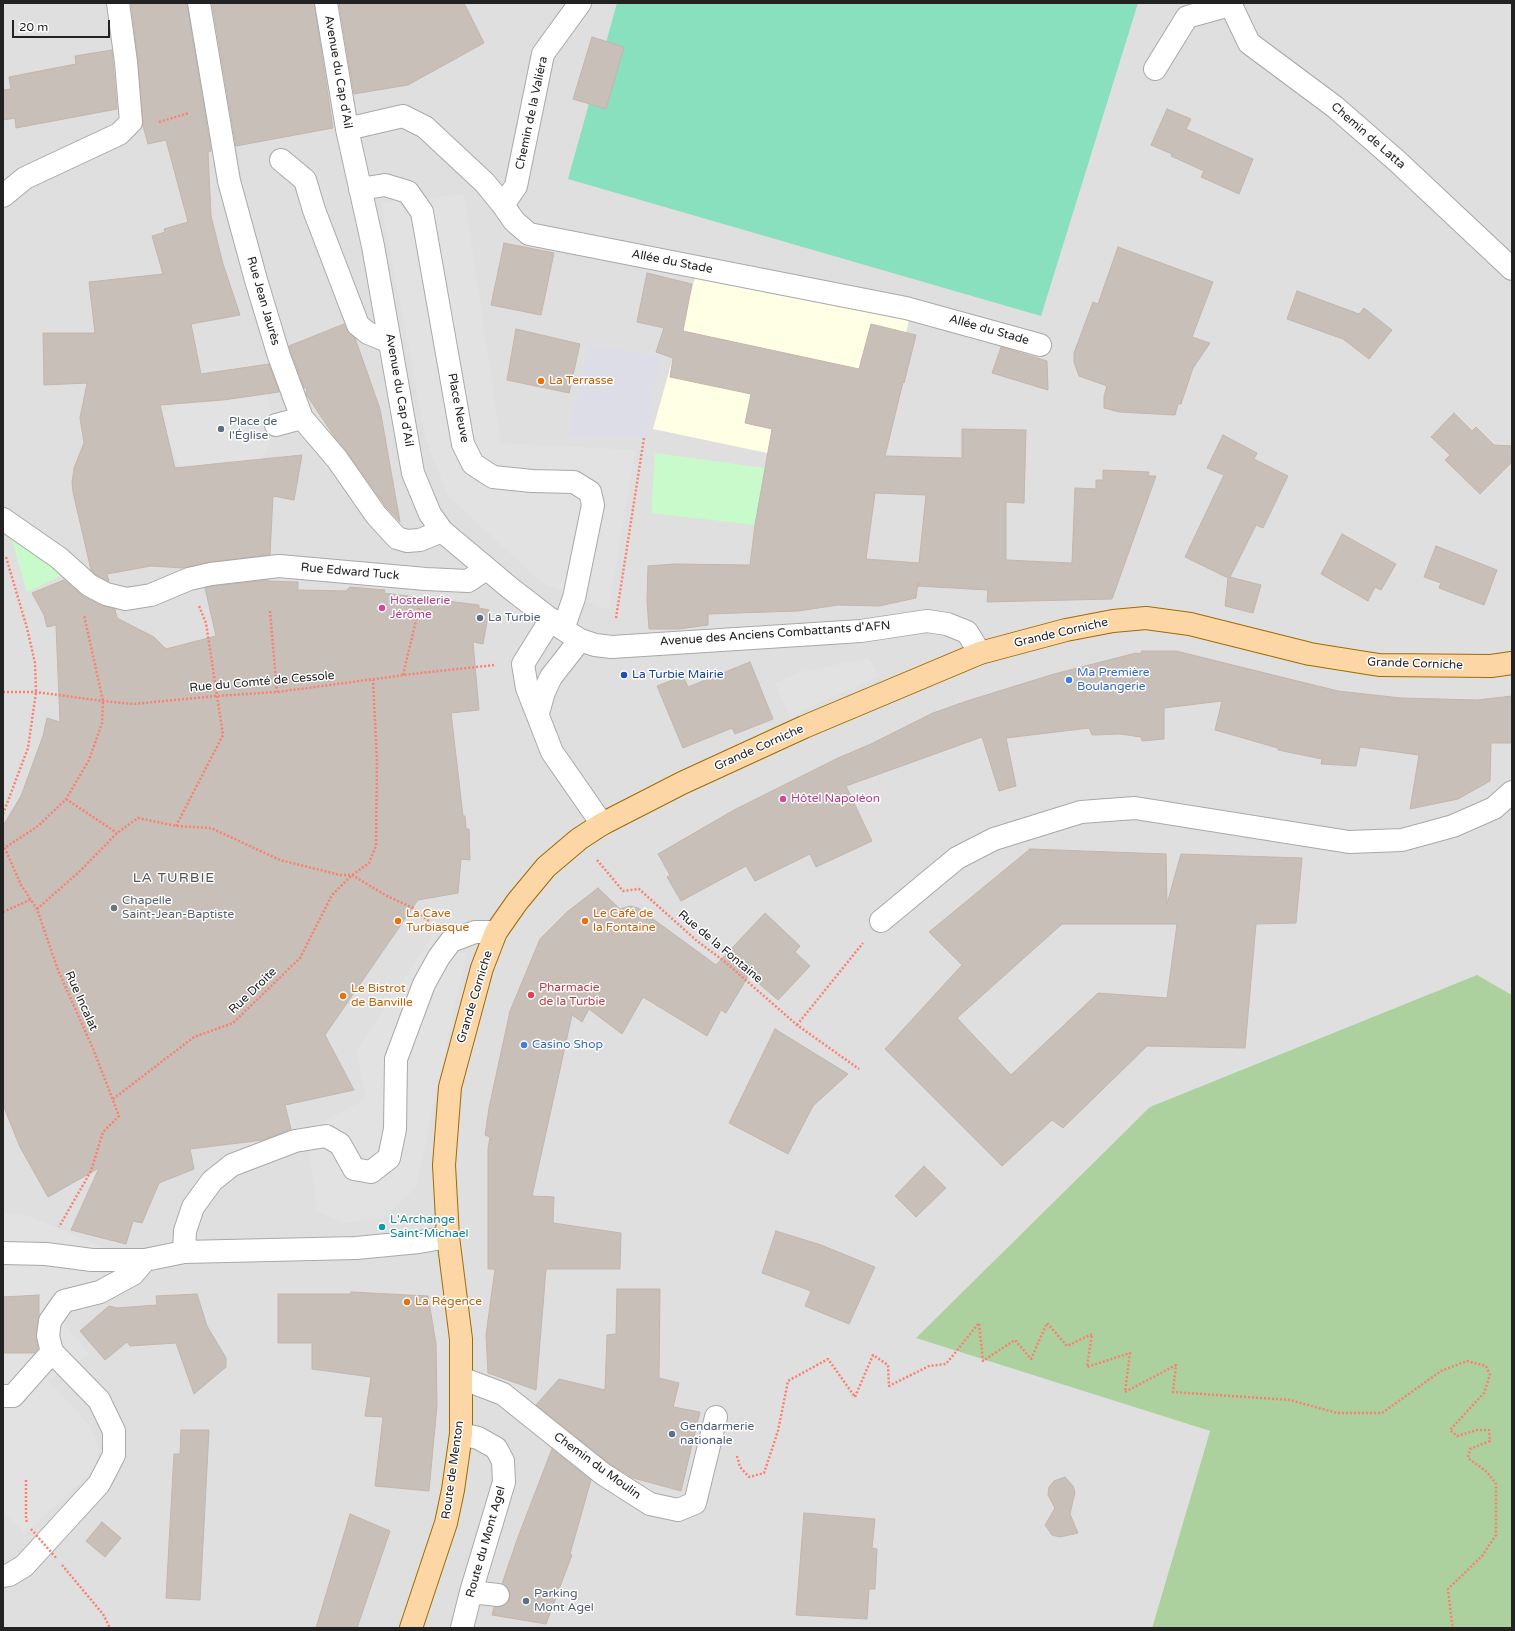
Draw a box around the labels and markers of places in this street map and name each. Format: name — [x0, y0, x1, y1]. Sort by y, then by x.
place label: La Terrasse — [549, 374, 613, 388]
marker: La Terrasse — [536, 376, 546, 386]
place label: Place de l'Église — [229, 415, 277, 443]
marker: Place de l'Église — [216, 424, 226, 434]
place label: Hostellerie Jérôme — [390, 594, 450, 622]
marker: Hostellerie Jérôme — [377, 603, 387, 613]
place label: La Turbie — [488, 611, 541, 625]
marker: La Turbie — [475, 613, 485, 623]
place label: Ma Première Boulangerie — [1077, 666, 1150, 694]
place label: La Turbie Mairie — [632, 668, 723, 682]
marker: La Turbie Mairie — [619, 670, 629, 680]
marker: Ma Première Boulangerie — [1064, 675, 1074, 685]
place label: Hôtel Napoléon — [791, 792, 880, 806]
marker: Hôtel Napoléon — [778, 794, 788, 804]
place label: Chapelle Saint-Jean-Baptiste — [122, 894, 234, 922]
marker: Chapelle Saint-Jean-Baptiste — [109, 903, 119, 913]
place label: La Cave Turbiasque — [406, 907, 469, 935]
place label: Le Café de la Fontaine — [593, 907, 656, 935]
marker: La Cave Turbiasque — [393, 916, 403, 926]
marker: Le Café de la Fontaine — [580, 916, 590, 926]
place label: Pharmacie de la Turbie — [539, 981, 605, 1009]
place label: Le Bistrot de Banville — [351, 982, 413, 1010]
marker: Pharmacie de la Turbie — [526, 990, 536, 1000]
marker: Le Bistrot de Banville — [338, 991, 348, 1001]
place label: Casino Shop — [532, 1038, 603, 1052]
marker: Casino Shop — [519, 1040, 529, 1050]
place label: L'Archange Saint-Michael — [390, 1213, 468, 1241]
marker: L'Archange Saint-Michael — [377, 1222, 387, 1232]
place label: La Régence — [415, 1295, 482, 1309]
marker: La Régence — [402, 1297, 412, 1307]
place label: Gendarmerie nationale — [680, 1420, 754, 1448]
marker: Gendarmerie nationale — [667, 1429, 677, 1439]
place label: Parking Mont Agel — [534, 1587, 594, 1615]
marker: Parking Mont Agel — [521, 1596, 531, 1606]

